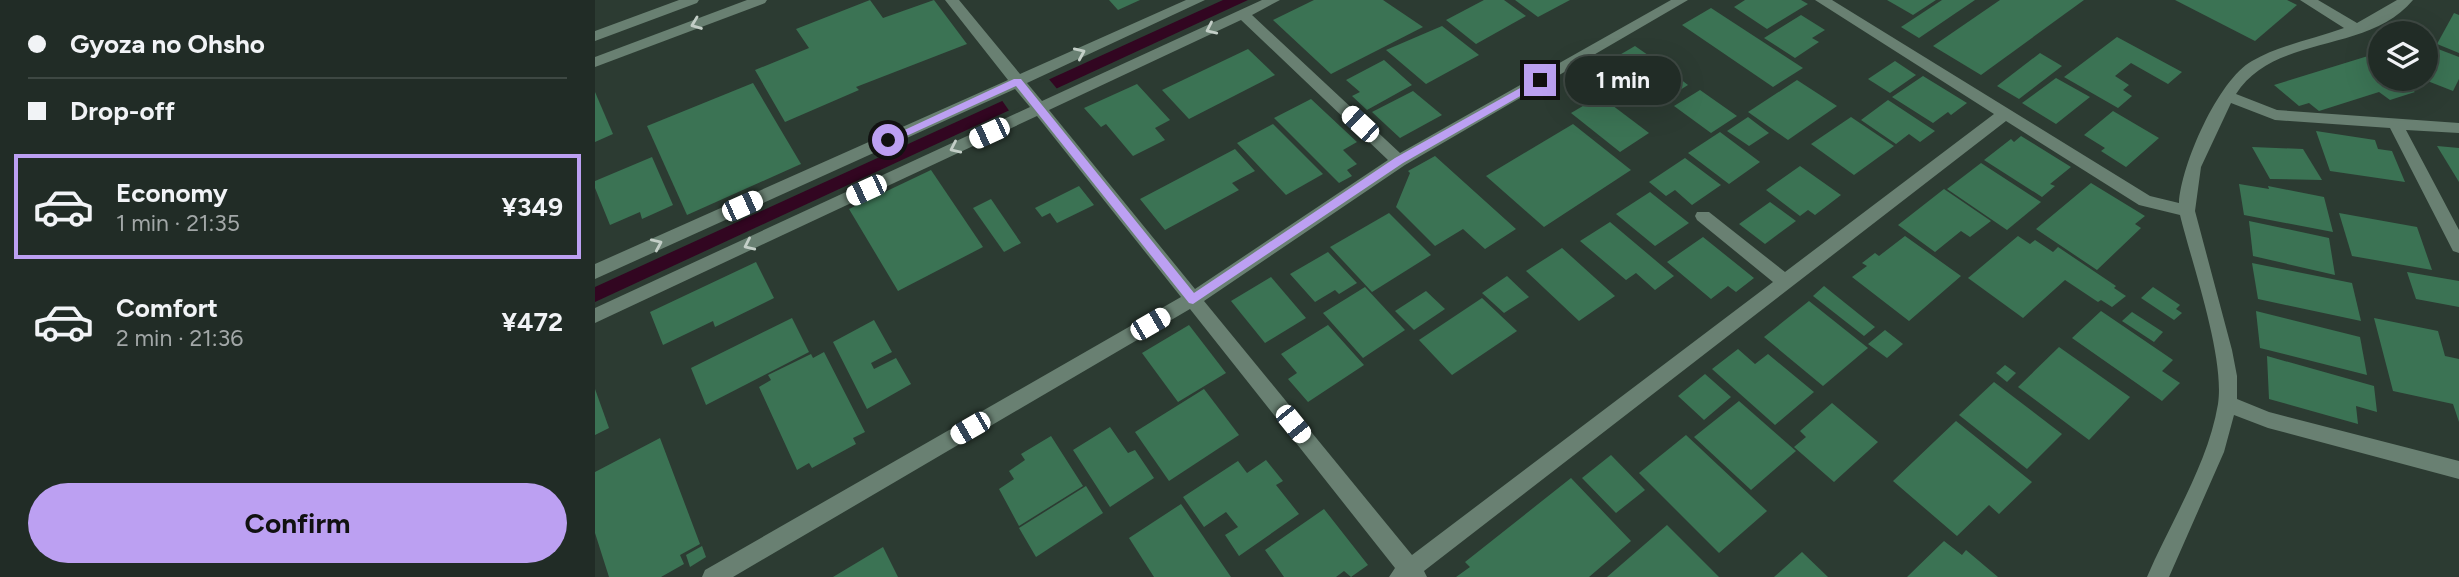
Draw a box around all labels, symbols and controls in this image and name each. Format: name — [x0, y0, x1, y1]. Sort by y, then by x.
one-way arrow — [691, 16, 703, 30]
one-way arrow — [1206, 21, 1218, 35]
map controls — [2368, 21, 2438, 91]
button: layers — [2368, 21, 2438, 91]
text: Gyoza no Ohsho — [70, 28, 265, 60]
one-way arrow — [1072, 47, 1085, 61]
callout: 1 min — [1565, 56, 1680, 104]
route end — [1524, 64, 1556, 96]
text: 1 min — [1596, 66, 1650, 94]
text: Drop-off — [70, 95, 175, 127]
car — [1338, 102, 1383, 146]
car — [966, 115, 1013, 151]
route start — [872, 124, 904, 156]
one-way arrow — [950, 140, 962, 154]
car — [843, 172, 890, 208]
icon: car — [32, 175, 95, 238]
text: Economy — [116, 177, 228, 209]
car — [719, 188, 766, 224]
text: ¥349 — [502, 191, 563, 223]
text: 1 min · 21:35 — [116, 209, 240, 237]
one-way arrow — [744, 236, 756, 250]
one-way arrow — [650, 238, 662, 252]
icon: car — [32, 290, 95, 353]
text: Comfort — [116, 292, 218, 324]
car — [1127, 304, 1174, 344]
text: ¥472 — [502, 306, 563, 338]
text: 2 min · 21:36 — [116, 324, 243, 352]
car — [1272, 401, 1315, 447]
car — [947, 408, 994, 448]
button: Confirm — [28, 483, 567, 563]

